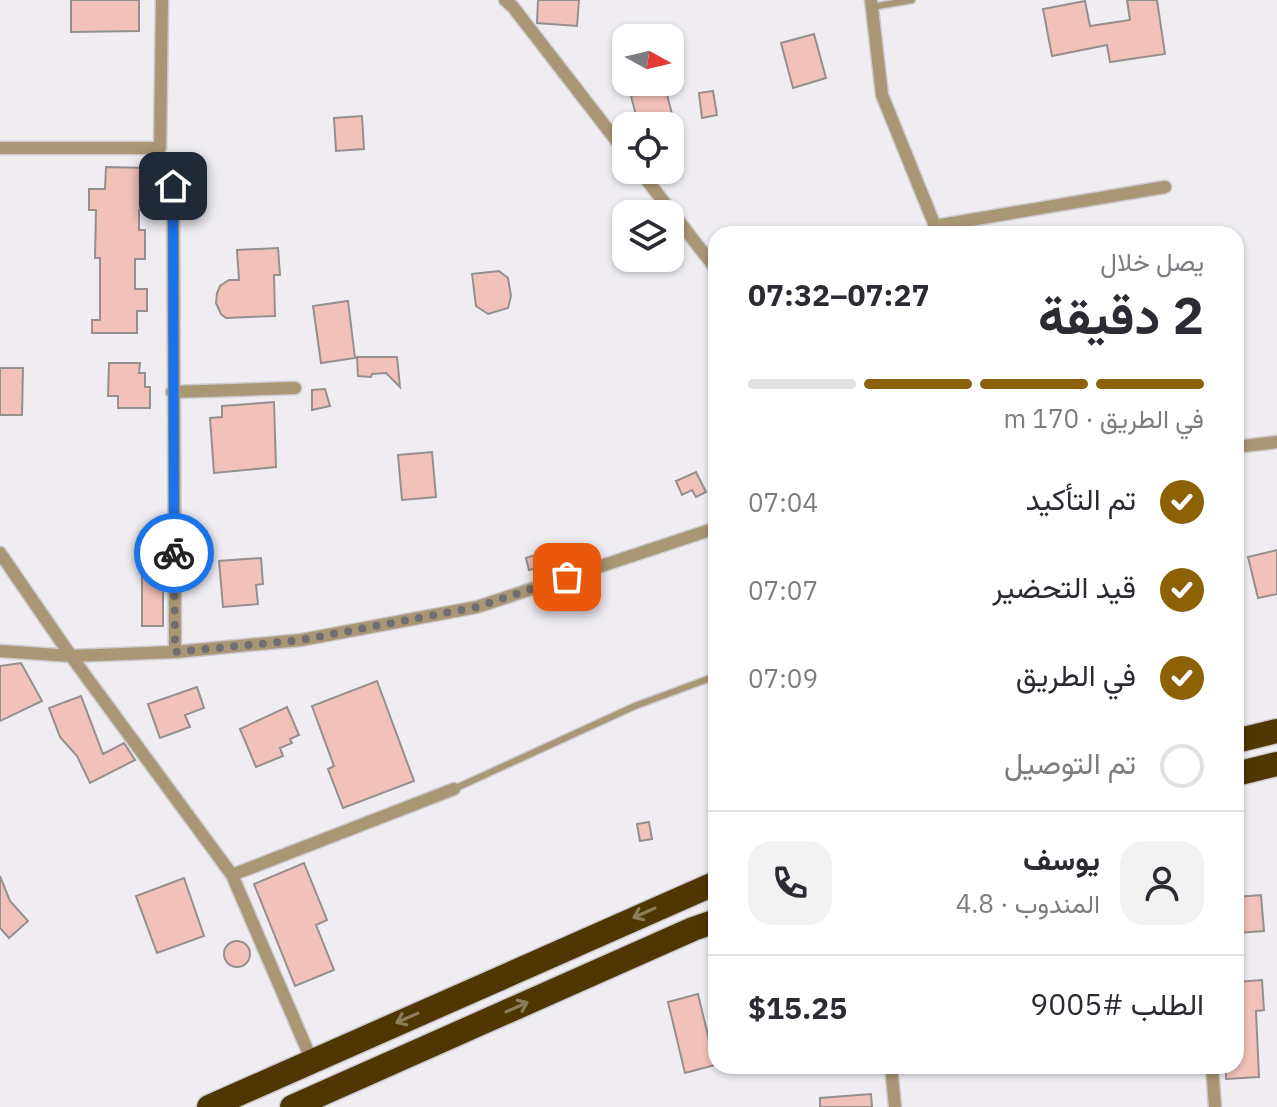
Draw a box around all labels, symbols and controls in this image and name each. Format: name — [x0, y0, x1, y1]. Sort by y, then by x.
north arrow — [612, 24, 684, 96]
map controls — [612, 24, 684, 272]
button: locate — [612, 112, 684, 184]
pin — [139, 152, 207, 220]
icon: home — [151, 164, 195, 208]
button: layers — [612, 200, 684, 272]
text: يصل خلال — [1100, 244, 1204, 278]
text: 07:27–07:32 — [748, 275, 929, 314]
text: 2 دقيقة — [1038, 281, 1204, 348]
text: في الطريق · 170 m — [1003, 401, 1204, 435]
text: تم التأكيد — [1026, 479, 1136, 518]
icon: check — [1160, 480, 1204, 524]
text: 07:04 — [748, 485, 818, 519]
courier — [134, 513, 214, 593]
icon: bike — [152, 531, 196, 575]
pin — [533, 543, 601, 611]
icon: bag — [545, 555, 589, 599]
text: قيد التحضير — [992, 567, 1136, 606]
icon: check — [1160, 568, 1204, 612]
text: 07:07 — [748, 573, 818, 607]
text: في الطريق — [1016, 655, 1136, 694]
icon: check — [1160, 656, 1204, 700]
text: 07:09 — [748, 661, 818, 695]
text: تم التوصيل — [1004, 743, 1136, 782]
text: يوسف — [1023, 839, 1100, 878]
button: phone — [748, 841, 832, 925]
button: person — [1120, 841, 1204, 925]
text: المندوب · 4.8 — [956, 886, 1100, 920]
one-way arrow — [632, 906, 657, 921]
text: الطلب #9005 — [1030, 984, 1204, 1023]
text: $15.25 — [748, 988, 847, 1027]
one-way arrow — [505, 999, 529, 1014]
one-way arrow — [395, 1012, 419, 1027]

